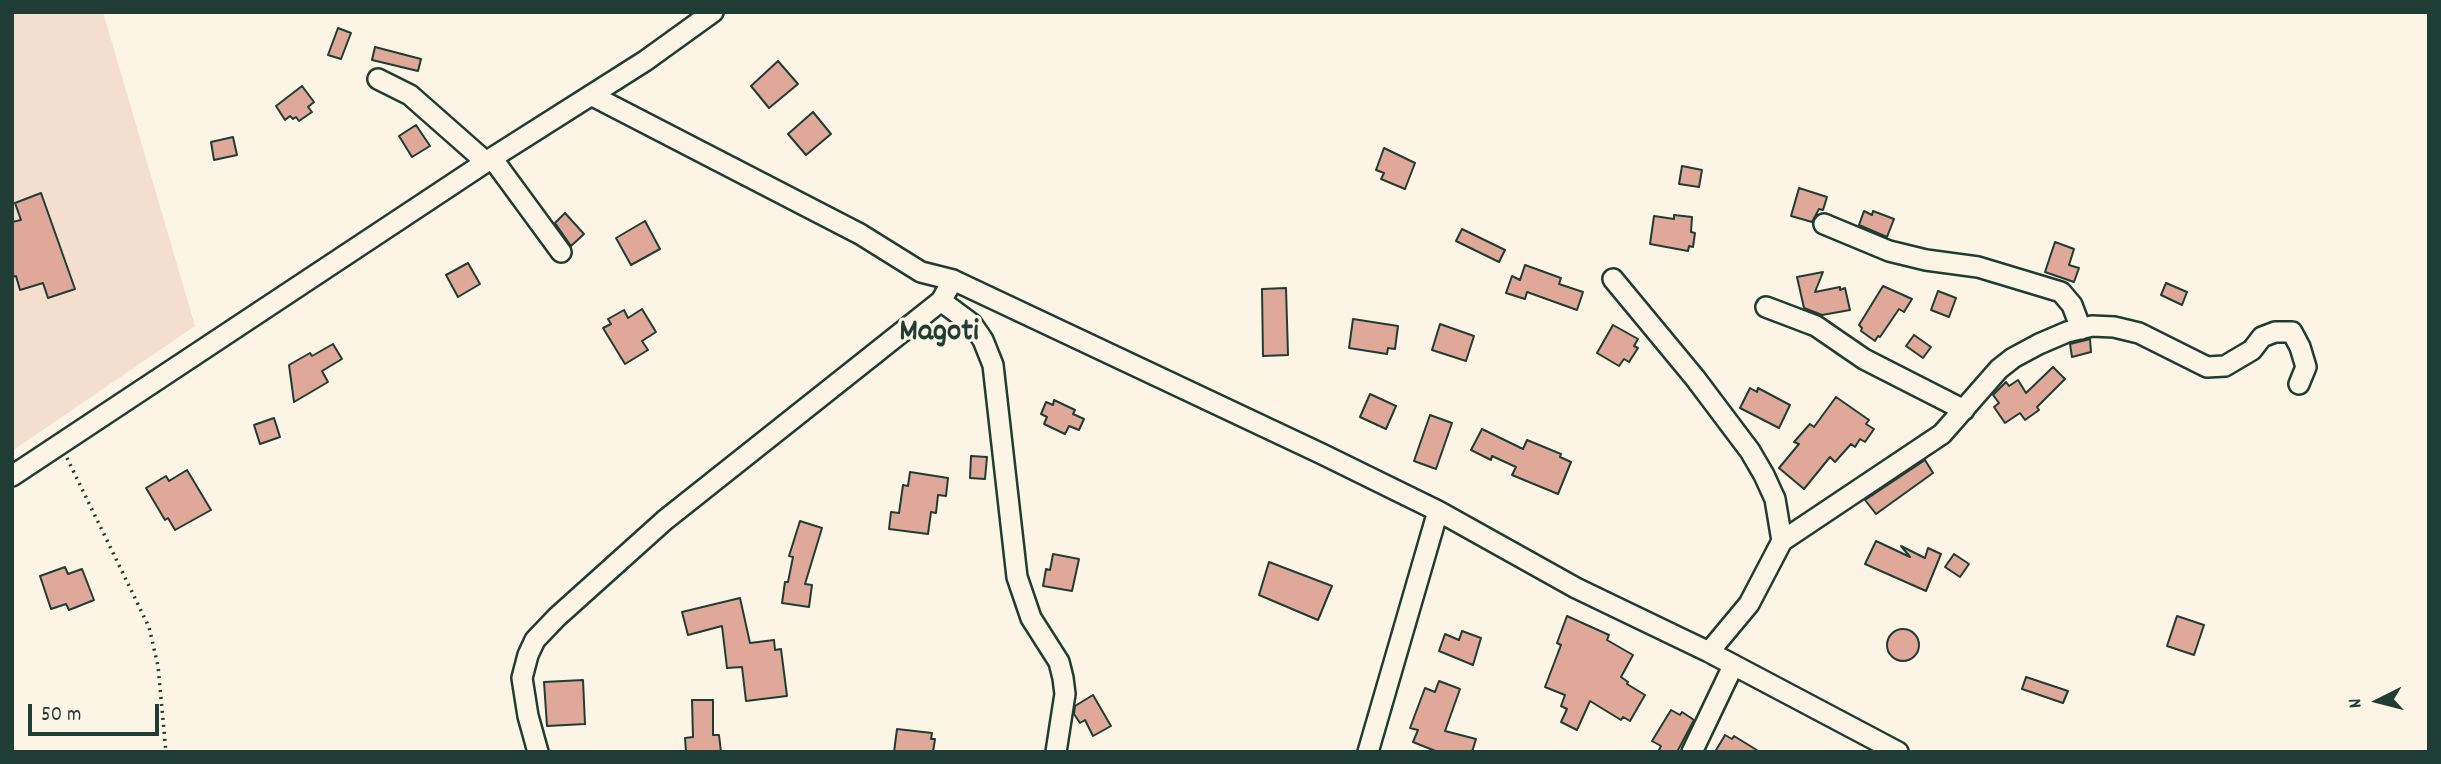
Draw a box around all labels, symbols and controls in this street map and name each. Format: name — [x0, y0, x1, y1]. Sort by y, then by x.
district label: Magoti — [899, 316, 979, 354]
north arrow — [2343, 666, 2413, 736]
scale bar — [32, 690, 163, 734]
text: N — [2343, 697, 2371, 709]
text: 50 m — [41, 701, 81, 731]

